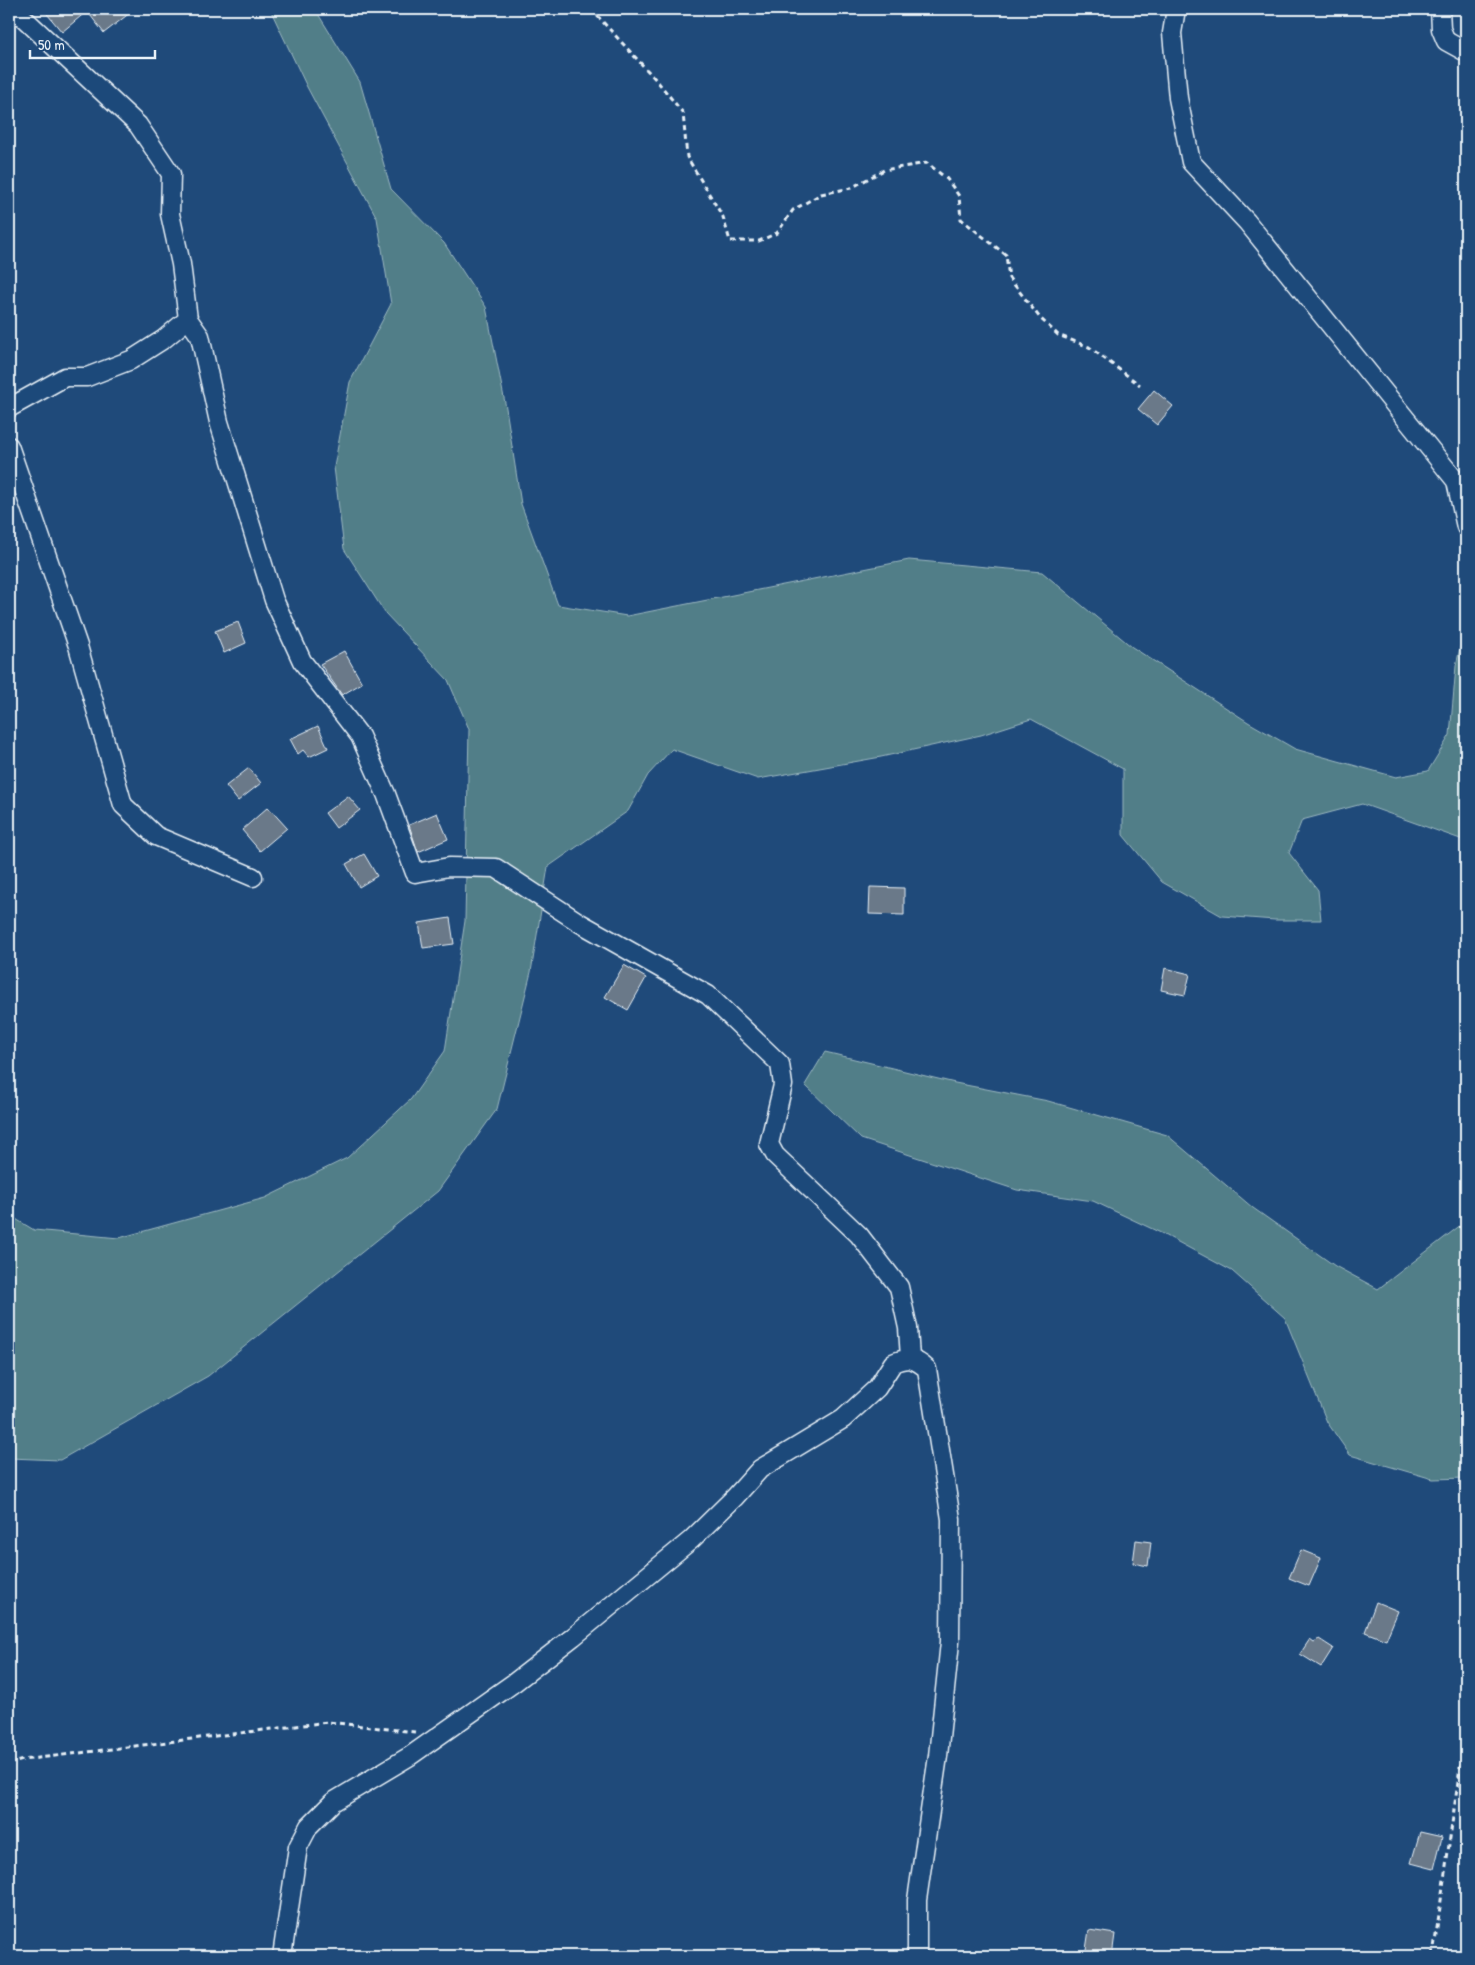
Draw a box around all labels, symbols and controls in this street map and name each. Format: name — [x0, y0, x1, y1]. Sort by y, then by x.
scale bar — [30, 28, 155, 60]
text: 50 m — [38, 34, 65, 55]

